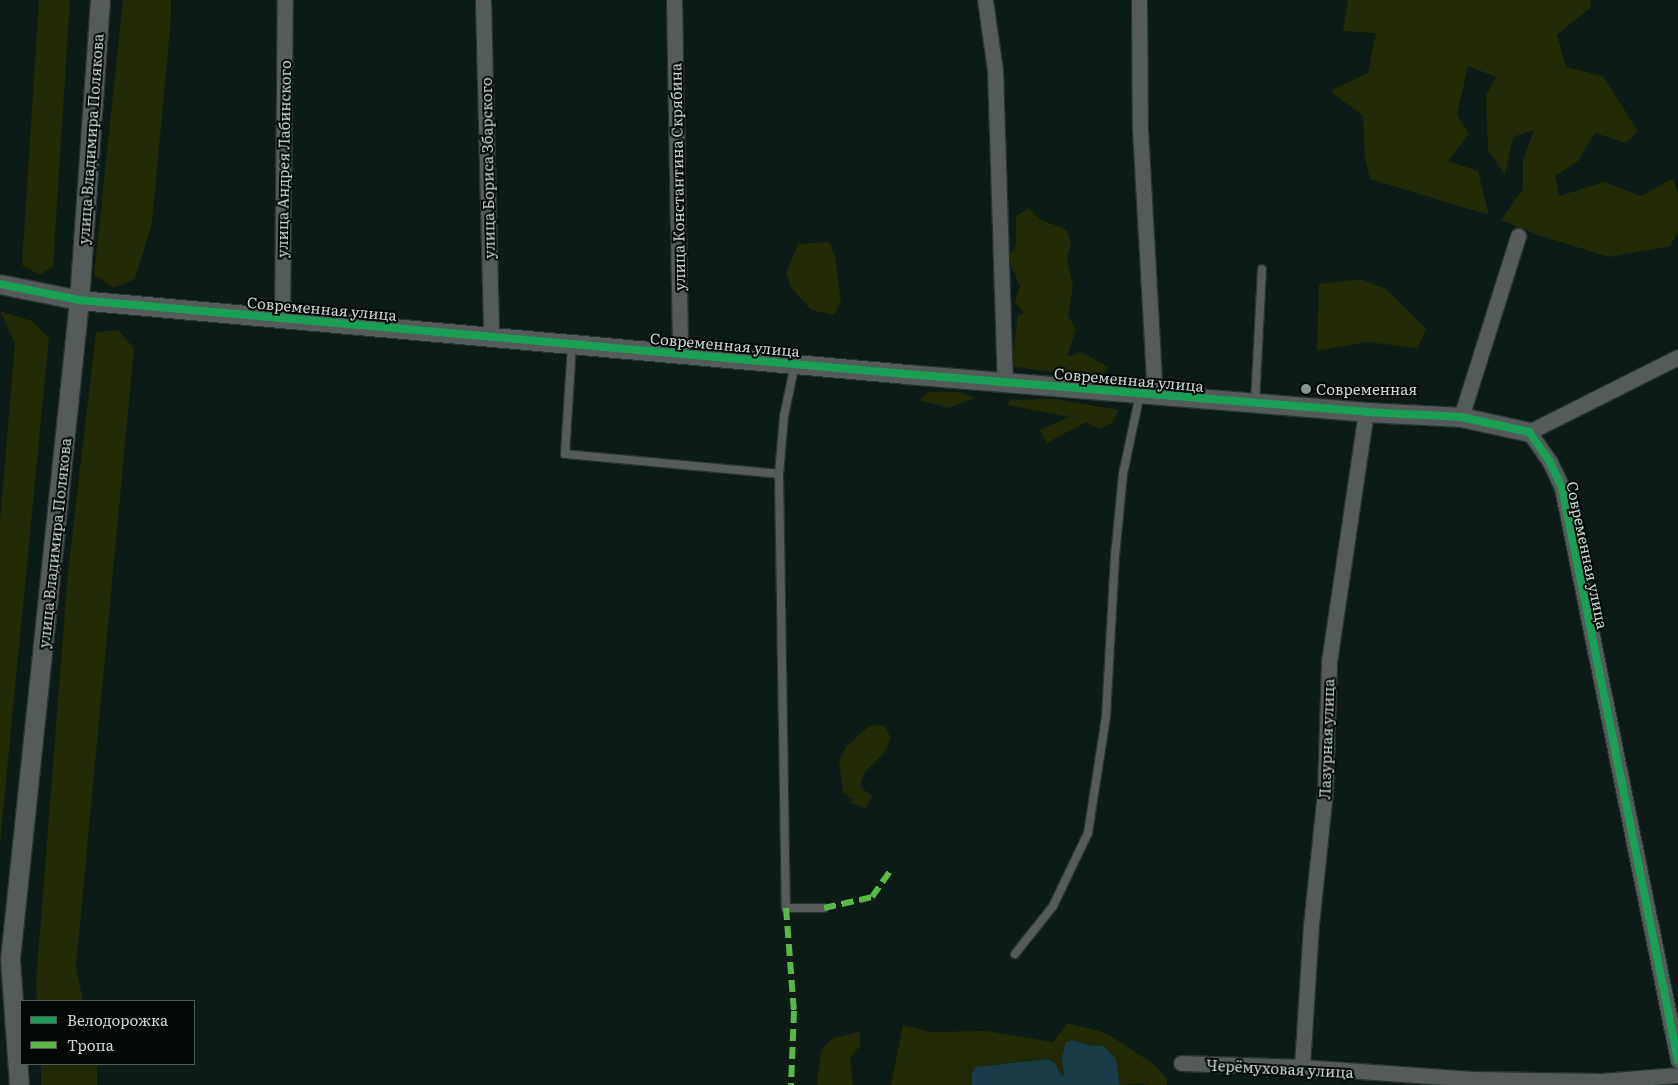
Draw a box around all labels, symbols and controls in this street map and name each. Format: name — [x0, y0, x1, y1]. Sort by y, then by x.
street label: улица Владимира Полякова — [74, 33, 106, 245]
street label: улица Андрея Лабинского — [272, 60, 294, 258]
street label: улица Константина Скрябина — [666, 63, 688, 291]
street label: улица Бориса Збарского — [476, 77, 498, 259]
street label: Современная улица — [246, 292, 398, 324]
street label: Современная улица — [649, 328, 801, 360]
street label: Современная улица — [1053, 363, 1205, 395]
place label: Современная — [1316, 380, 1417, 398]
marker: Современная — [1300, 383, 1312, 395]
street label: улица Владимира Полякова — [34, 437, 74, 649]
street label: Современная улица — [1564, 480, 1612, 630]
street label: Лазурная улица — [1315, 678, 1337, 800]
legend — [20, 1000, 195, 1065]
text: Велодорожка — [67, 1008, 168, 1031]
text: Тропа — [67, 1033, 114, 1056]
street label: Черёмуховая улица — [1206, 1055, 1354, 1081]

